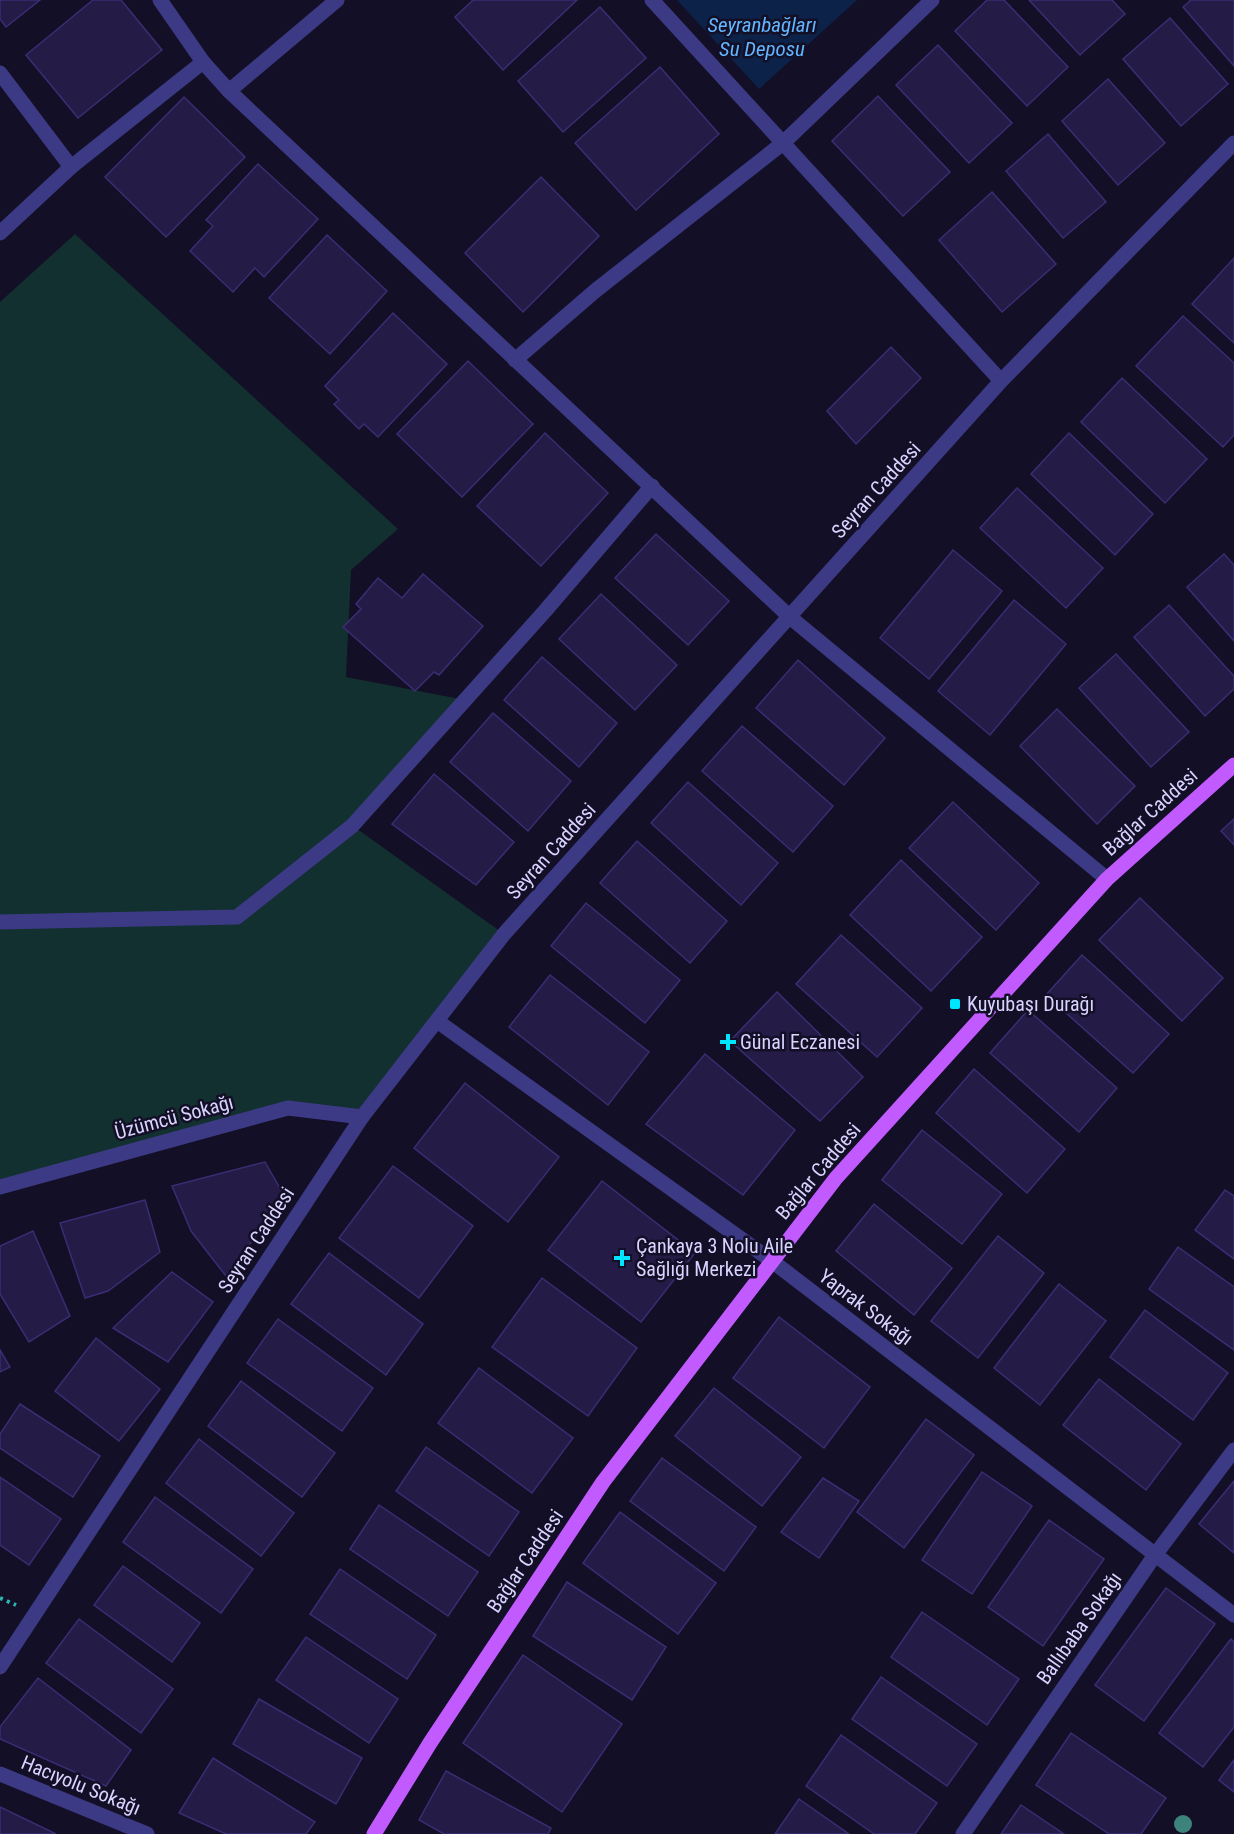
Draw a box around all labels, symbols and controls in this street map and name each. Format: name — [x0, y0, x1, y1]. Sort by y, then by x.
water label: Seyranbağları Su Deposu — [707, 13, 817, 61]
street label: Seyran Caddesi — [826, 437, 926, 543]
street label: Bağlar Caddesi — [1098, 763, 1202, 861]
street label: Seyran Caddesi — [501, 798, 601, 904]
place label: Kuyubaşı Durağı — [967, 992, 1094, 1016]
marker: Kuyubaşı Durağı — [948, 997, 962, 1011]
place label: Günal Eczanesi — [740, 1030, 860, 1054]
marker: Günal Eczanesi — [721, 1035, 735, 1049]
street label: Üzümcü Sokağı — [112, 1090, 236, 1144]
street label: Bağlar Caddesi — [771, 1118, 865, 1224]
street label: Seyran Caddesi — [213, 1183, 299, 1297]
place label: Çankaya 3 Nolu Aile Sağlığı Merkezi — [636, 1234, 793, 1281]
marker: Çankaya 3 Nolu Aile Sağlığı Merkezi — [613, 1249, 631, 1267]
street label: Yaprak Sokağı — [814, 1264, 918, 1350]
street label: Bağlar Caddesi — [482, 1505, 568, 1617]
street label: Ballıbaba Sokağı — [1031, 1567, 1127, 1689]
street label: Hacıyolu Sokağı — [18, 1750, 144, 1820]

